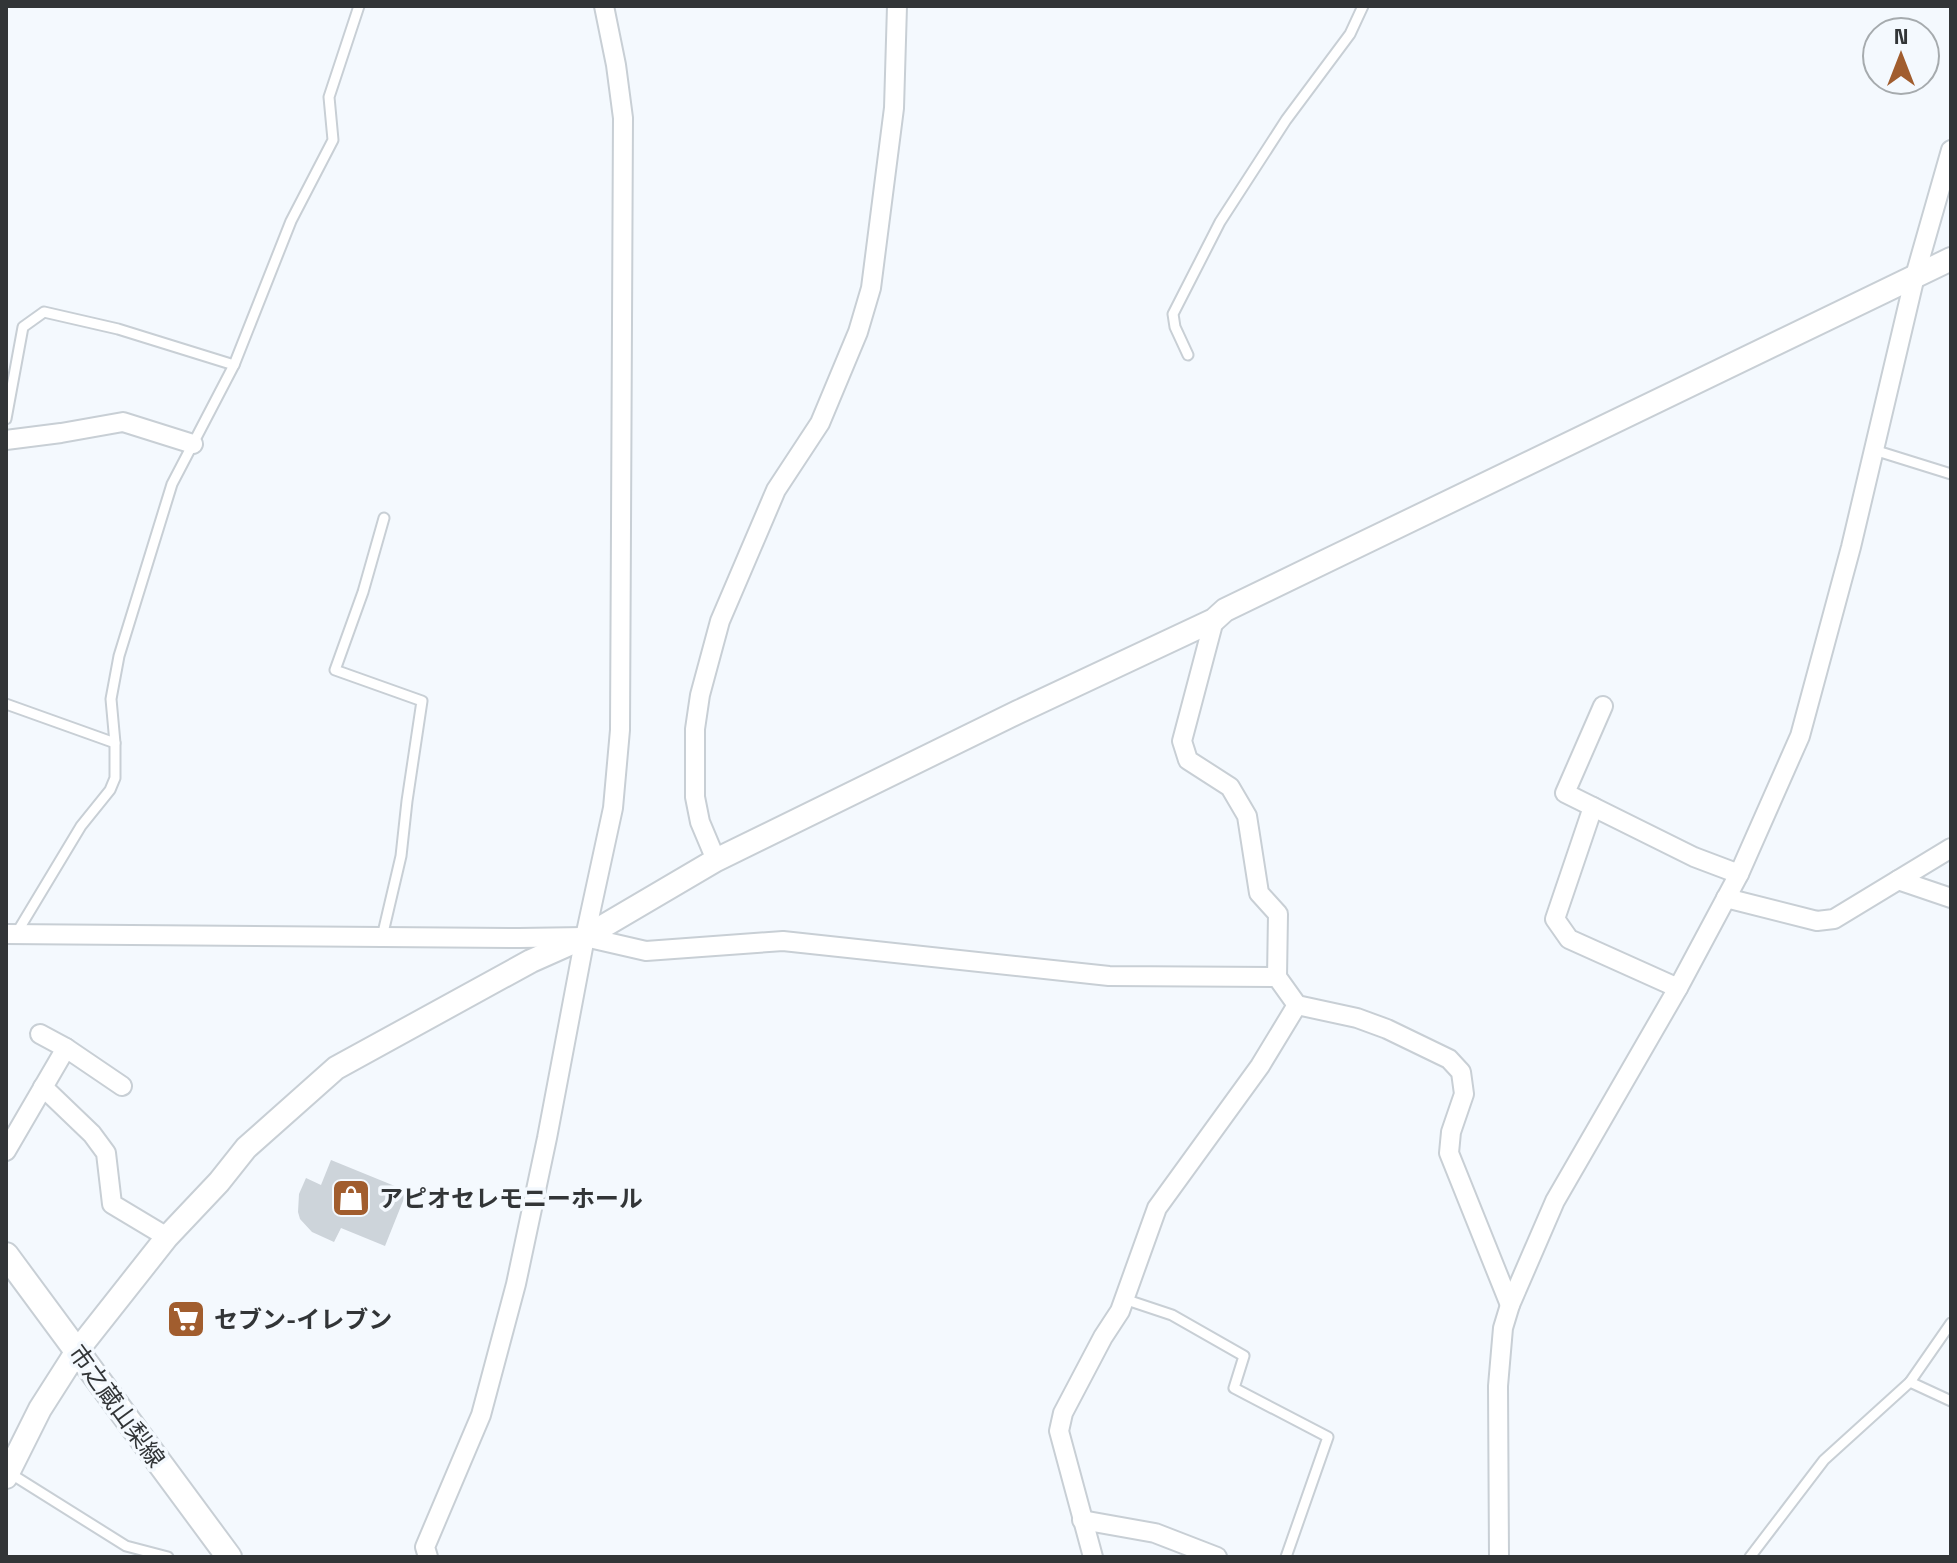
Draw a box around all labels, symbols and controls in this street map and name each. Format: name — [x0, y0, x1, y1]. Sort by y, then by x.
north arrow — [1861, 16, 1941, 96]
text: N — [1894, 22, 1908, 50]
shop icon: アピオセレモニーホール — [330, 1177, 372, 1219]
place label: アピオセレモニーホール — [379, 1183, 643, 1214]
supermarket icon: セブン-イレブン — [165, 1298, 207, 1340]
place label: セブン-イレブン — [214, 1304, 392, 1335]
street label: 市之蔵山梨線 — [62, 1339, 172, 1473]

